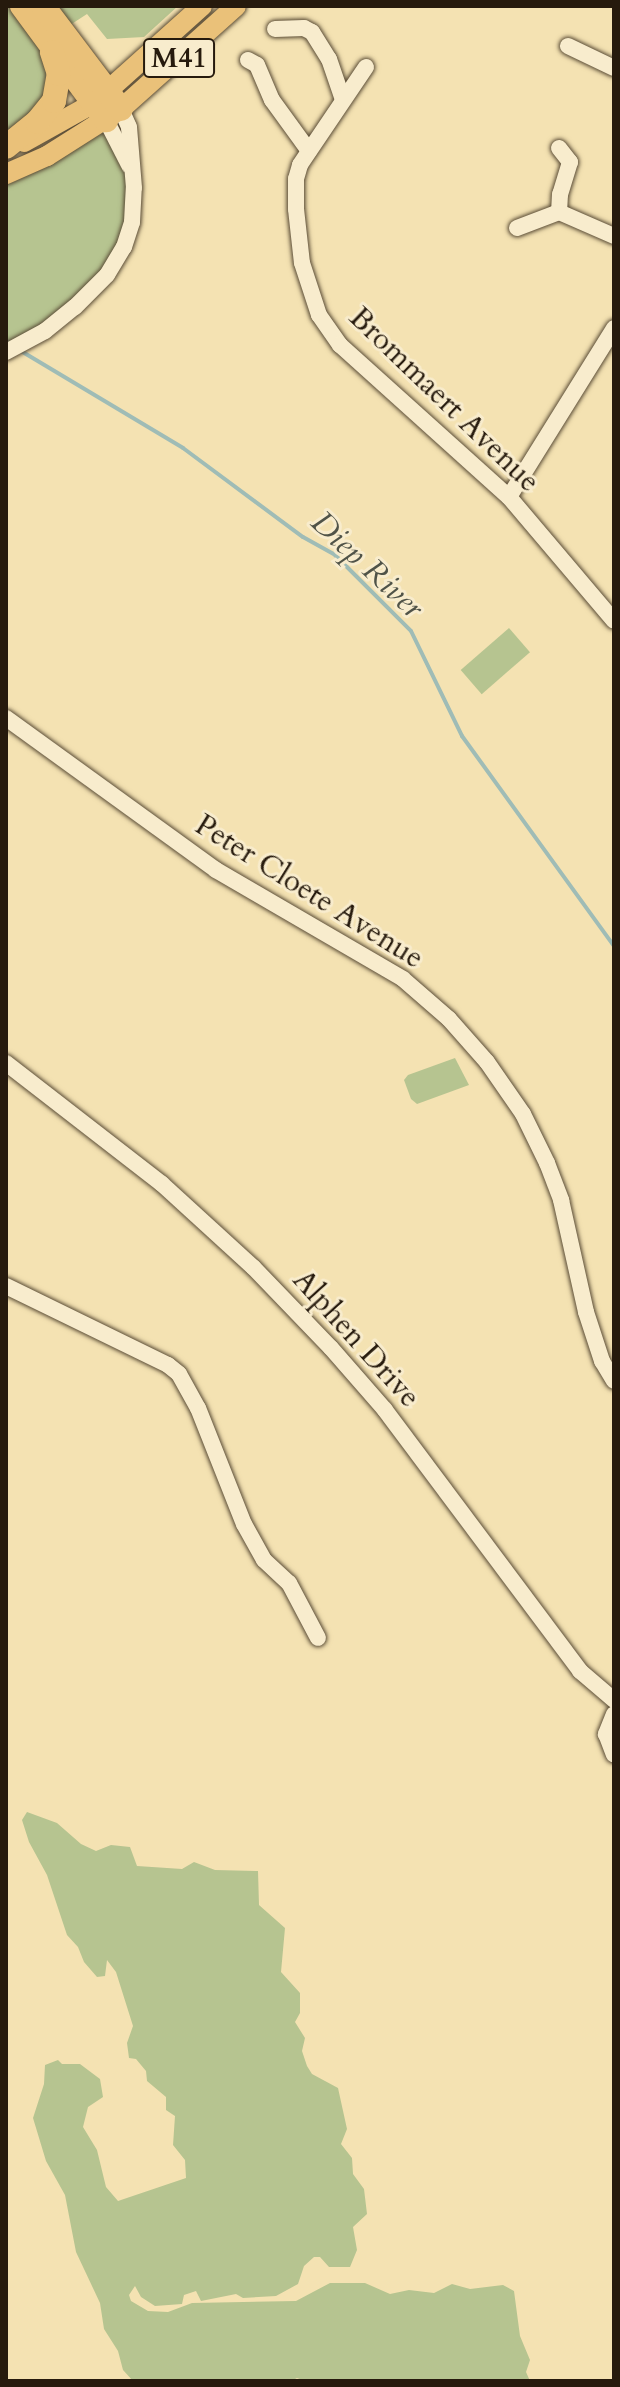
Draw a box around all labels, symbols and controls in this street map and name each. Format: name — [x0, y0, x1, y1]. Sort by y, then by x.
road number: M41 — [143, 34, 215, 82]
street label: Brommaert Avenue — [341, 300, 547, 500]
water label: Diep River — [303, 503, 431, 627]
street label: Peter Cloete Avenue — [188, 807, 430, 977]
street label: Alphen Drive — [285, 1263, 427, 1415]

